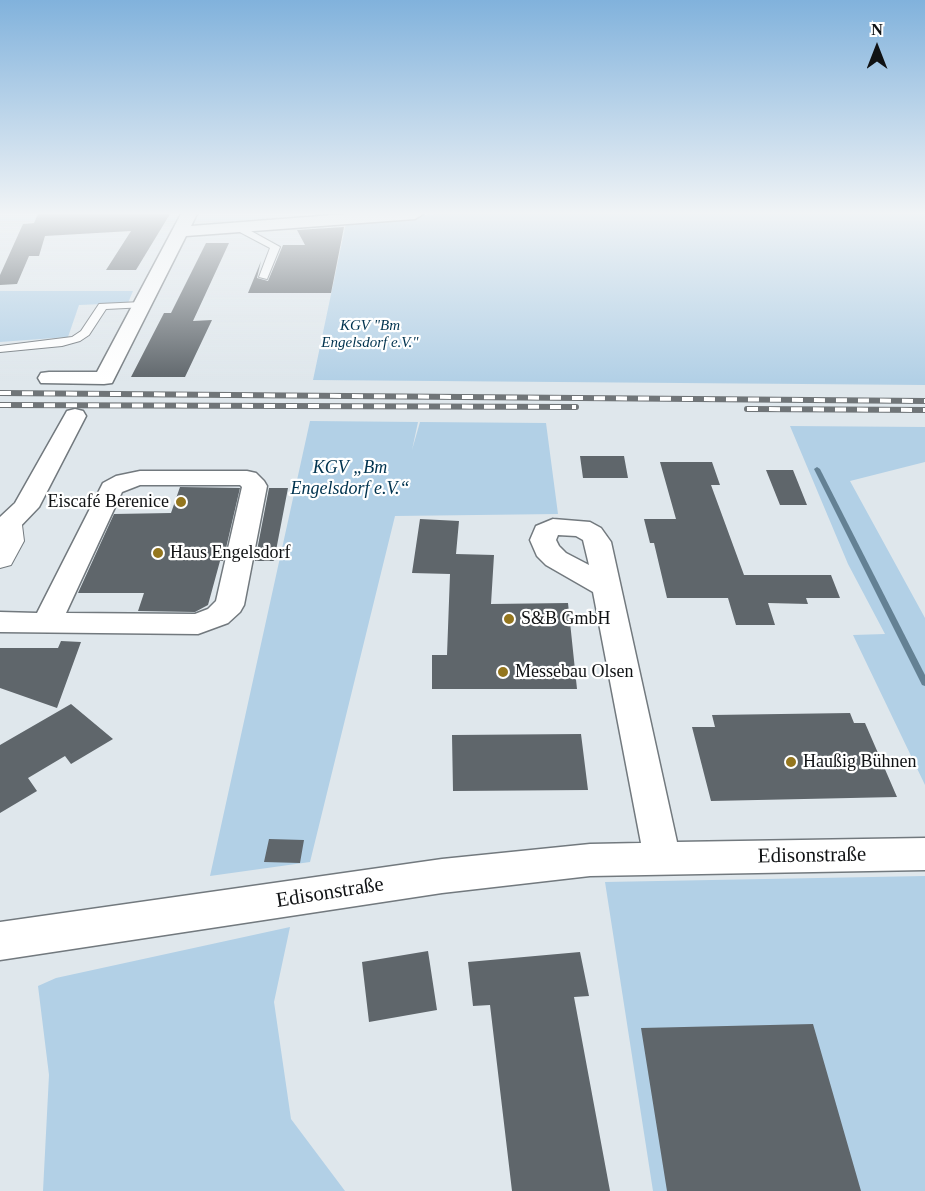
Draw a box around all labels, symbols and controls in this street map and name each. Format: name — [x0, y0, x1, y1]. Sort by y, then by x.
north arrow — [847, 18, 907, 78]
text: N — [871, 21, 883, 38]
park label: KGV "Bm Engelsdorf e.V." — [321, 317, 419, 352]
park label: KGV „Bm Engelsdorf e.V.“ — [290, 457, 410, 500]
place label: Eiscafé Berenice — [48, 491, 169, 513]
marker: Eiscafé Berenice — [174, 495, 188, 509]
place label: Haus Engelsdorf — [170, 542, 290, 564]
marker: Haus Engelsdorf — [151, 546, 165, 560]
place label: S&B GmbH — [521, 608, 611, 630]
marker: S&B GmbH — [502, 612, 516, 626]
place label: Messebau Olsen — [515, 661, 633, 683]
marker: Messebau Olsen — [496, 665, 510, 679]
place label: Haußig Bühnen — [803, 751, 916, 773]
marker: Haußig Bühnen — [784, 755, 798, 769]
street label: Edisonstraße — [758, 842, 866, 870]
street label: Edisonstraße — [274, 872, 386, 914]

